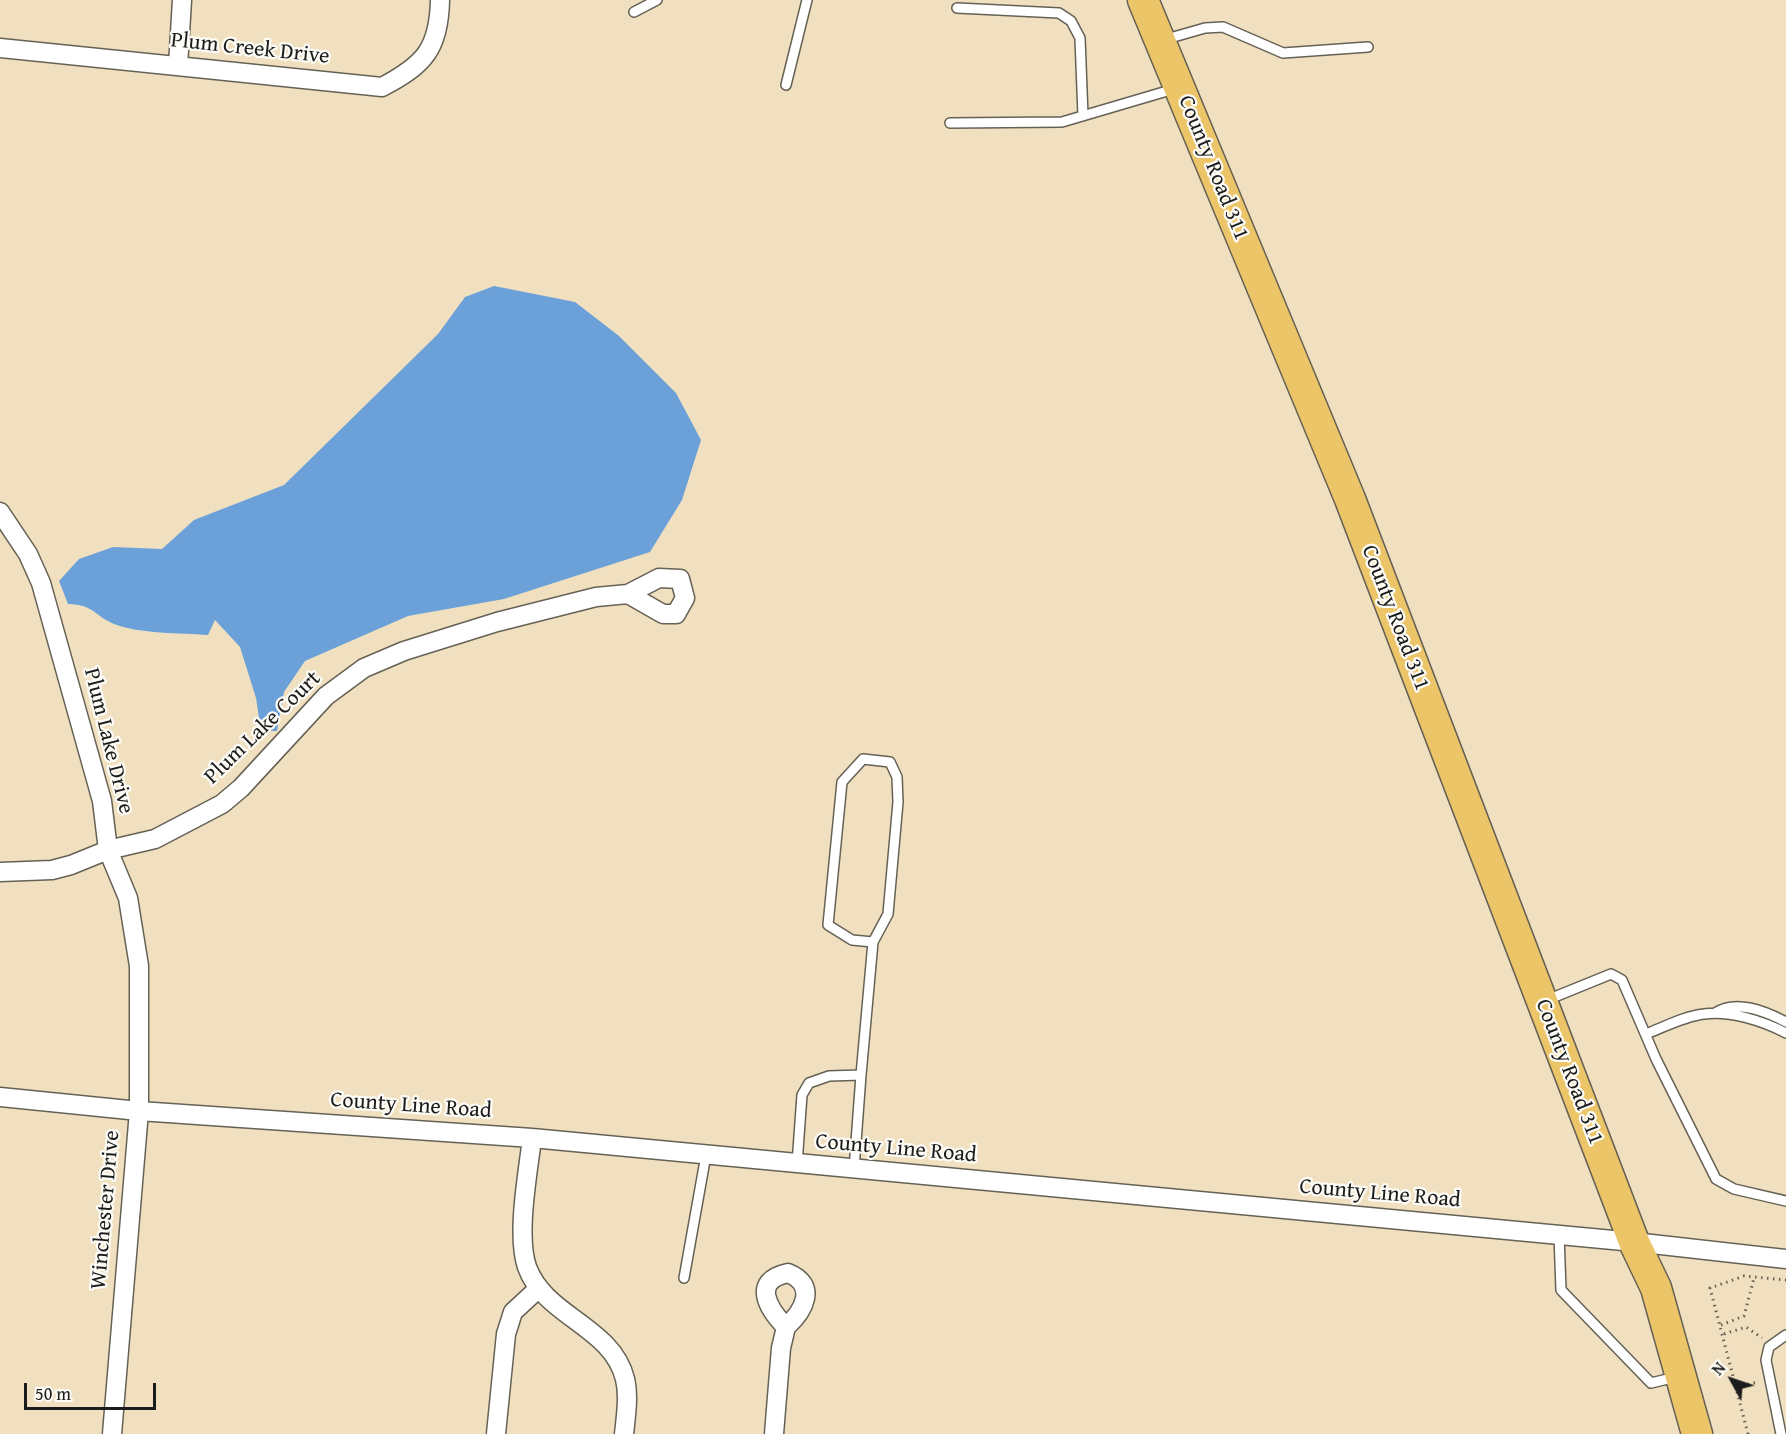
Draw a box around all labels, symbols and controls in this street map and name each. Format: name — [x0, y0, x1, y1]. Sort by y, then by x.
street label: Plum Creek Drive — [169, 28, 331, 70]
street label: County Road 311 — [1172, 92, 1254, 244]
street label: County Road 311 — [1355, 542, 1435, 694]
street label: Plum Lake Drive — [77, 665, 139, 817]
street label: Plum Lake Court — [199, 666, 327, 790]
street label: County Road 311 — [1529, 996, 1609, 1148]
street label: County Line Road — [330, 1087, 492, 1125]
street label: Winchester Drive — [86, 1129, 126, 1291]
street label: County Line Road — [814, 1129, 978, 1169]
street label: County Line Road — [1298, 1174, 1462, 1214]
north arrow — [1702, 1350, 1762, 1410]
text: N — [1706, 1357, 1731, 1380]
scale bar — [27, 1371, 159, 1409]
text: 50 m — [35, 1380, 71, 1407]

